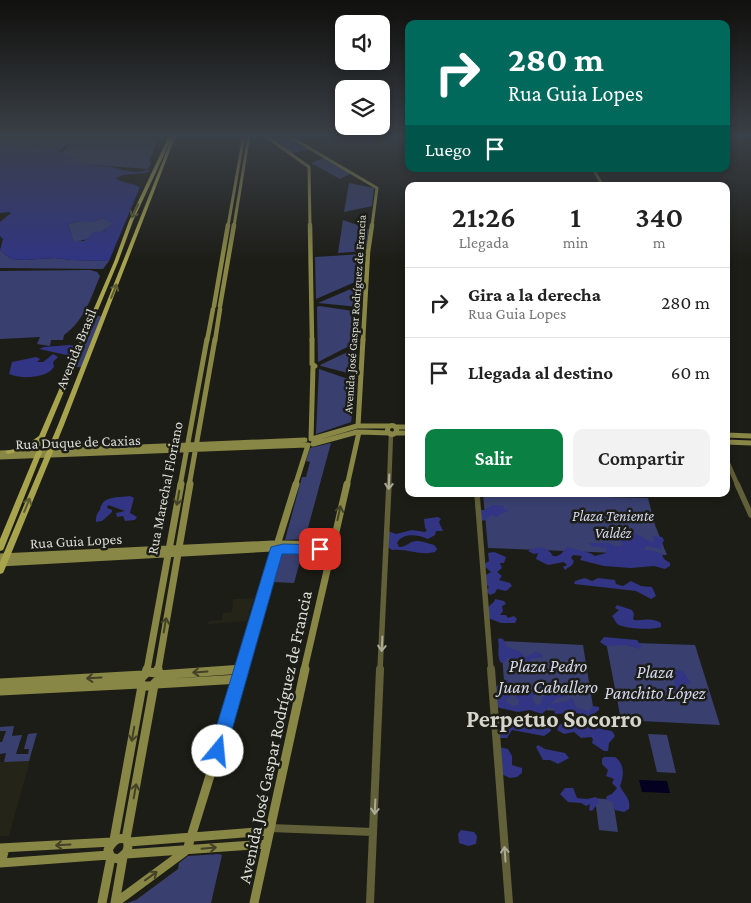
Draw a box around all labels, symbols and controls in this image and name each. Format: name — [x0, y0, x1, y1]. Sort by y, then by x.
map controls — [335, 15, 390, 135]
button: sound — [335, 15, 390, 70]
icon: right — [425, 40, 490, 105]
text: 280 m — [508, 40, 604, 79]
button: layers — [335, 80, 390, 135]
text: Rua Guia Lopes — [508, 81, 643, 106]
icon: arrive — [481, 135, 509, 163]
text: Luego — [425, 139, 471, 160]
text: 21:26 — [452, 200, 516, 233]
text: 1 — [570, 200, 581, 233]
text: 340 — [635, 200, 683, 233]
one-way arrow — [130, 203, 139, 218]
street label: Avenida José Gaspar Rodríguez de Francia — [341, 214, 369, 414]
text: Llegada — [459, 234, 509, 251]
text: min — [563, 234, 588, 251]
text: m — [653, 234, 666, 251]
one-way arrow — [110, 284, 120, 299]
text: Gira a la derecha — [468, 284, 601, 305]
icon: right — [425, 289, 453, 317]
text: 280 m — [661, 292, 710, 313]
text: Rua Guia Lopes — [468, 305, 566, 322]
street label: Avenida Brasil — [53, 306, 99, 391]
icon: arrive — [425, 359, 453, 387]
text: Llegada al destino — [468, 362, 613, 383]
text: 60 m — [671, 362, 710, 383]
street label: Rua Marechal Floriano — [144, 420, 186, 556]
button: Salir — [425, 429, 563, 487]
button: Compartir — [573, 429, 710, 487]
street label: Rua Duque de Caxias — [15, 432, 141, 453]
one-way arrow — [385, 474, 394, 490]
one-way arrow — [173, 489, 182, 505]
one-way arrow — [23, 498, 32, 513]
one-way arrow — [335, 506, 344, 522]
park label: Plaza Teniente Valdéz — [572, 508, 654, 541]
pin — [299, 528, 341, 570]
street label: Rua Guia Lopes — [30, 531, 123, 552]
icon: arrive — [306, 535, 334, 563]
street label: Avenida José Gaspar Rodríguez de Francia — [234, 589, 316, 885]
one-way arrow — [160, 617, 170, 633]
one-way arrow — [378, 636, 387, 652]
park label: Plaza Pedro Juan Caballero — [495, 656, 598, 697]
park label: Plaza Panchito López — [604, 662, 706, 703]
one-way arrow — [193, 667, 209, 676]
one-way arrow — [86, 673, 102, 682]
district label: Perpetuo Socorro — [466, 705, 642, 732]
position arrow — [191, 724, 243, 776]
one-way arrow — [128, 725, 138, 741]
one-way arrow — [130, 783, 140, 799]
one-way arrow — [370, 798, 379, 814]
one-way arrow — [55, 840, 71, 849]
one-way arrow — [201, 844, 217, 853]
one-way arrow — [501, 847, 510, 863]
one-way arrow — [144, 871, 157, 882]

